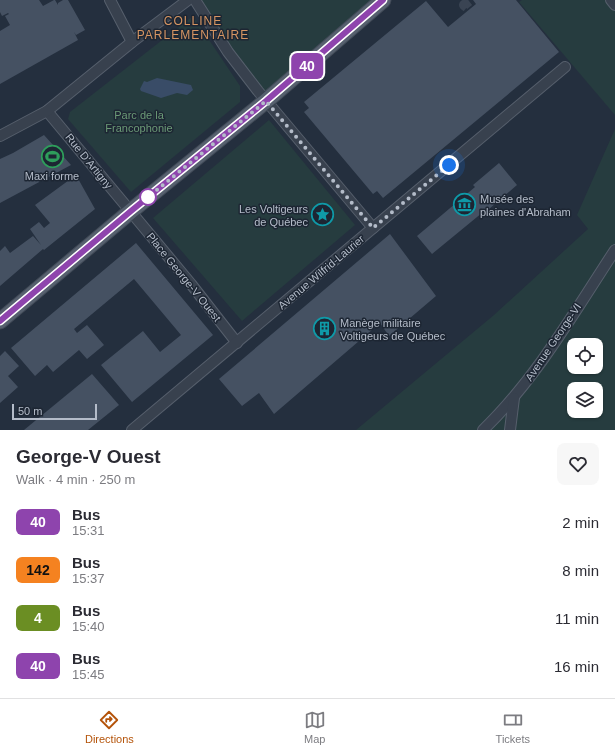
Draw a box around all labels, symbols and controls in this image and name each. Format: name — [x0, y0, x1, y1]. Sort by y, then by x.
district label: COLLINE PARLEMENTAIRE — [137, 14, 249, 42]
line badge: 40 — [289, 53, 325, 79]
text: 40 — [299, 58, 315, 74]
park label: Parc de la Francophonie — [105, 109, 173, 134]
street label: Rue D'Artigny — [63, 131, 115, 191]
sports icon: Maxi forme — [39, 143, 65, 169]
your location — [439, 155, 459, 175]
place label: Maxi forme — [25, 170, 79, 182]
unlabelled marker — [139, 188, 157, 206]
museum icon: Musée des plaines d'Abraham — [452, 192, 478, 218]
place label: Musée des plaines d'Abraham — [480, 193, 571, 218]
place icon: Les Voltigeurs de Québec — [310, 202, 336, 228]
place label: Les Voltigeurs de Québec — [239, 203, 308, 228]
street label: Place George-V Ouest — [145, 230, 223, 324]
street label: Avenue Wilfrid-Laurier — [276, 232, 367, 312]
street label: Avenue George-VI — [523, 301, 583, 383]
building icon: Manège militaire Voltigeurs de Québec — [312, 316, 338, 342]
place label: Manège militaire Voltigeurs de Québec — [340, 317, 446, 342]
map controls — [567, 338, 603, 418]
button: locate — [567, 338, 603, 374]
button: layers — [567, 382, 603, 418]
scale bar — [12, 402, 97, 421]
text: 50 m — [18, 405, 42, 417]
button: heart — [557, 443, 599, 485]
text: George-V Ouest — [16, 446, 161, 467]
text: Walk · 4 min · 250 m — [16, 472, 135, 487]
text: Bus — [72, 506, 100, 523]
text: 40 — [30, 514, 46, 530]
text: 2 min — [562, 514, 599, 531]
text: 15:31 — [72, 523, 105, 538]
text: Bus — [72, 554, 100, 571]
text: 142 — [26, 562, 50, 578]
text: 8 min — [562, 562, 599, 579]
text: 15:37 — [72, 571, 105, 586]
text: Bus — [72, 602, 100, 619]
text: 4 — [34, 610, 42, 626]
text: 11 min — [555, 610, 599, 627]
text: 15:40 — [72, 619, 105, 634]
text: Bus — [72, 650, 100, 667]
text: 40 — [30, 658, 46, 674]
text: 16 min — [554, 658, 599, 675]
text: 15:45 — [72, 667, 105, 682]
tab: Directions — [85, 709, 134, 745]
tab: Map — [304, 709, 326, 745]
tab: Tickets — [496, 709, 530, 745]

